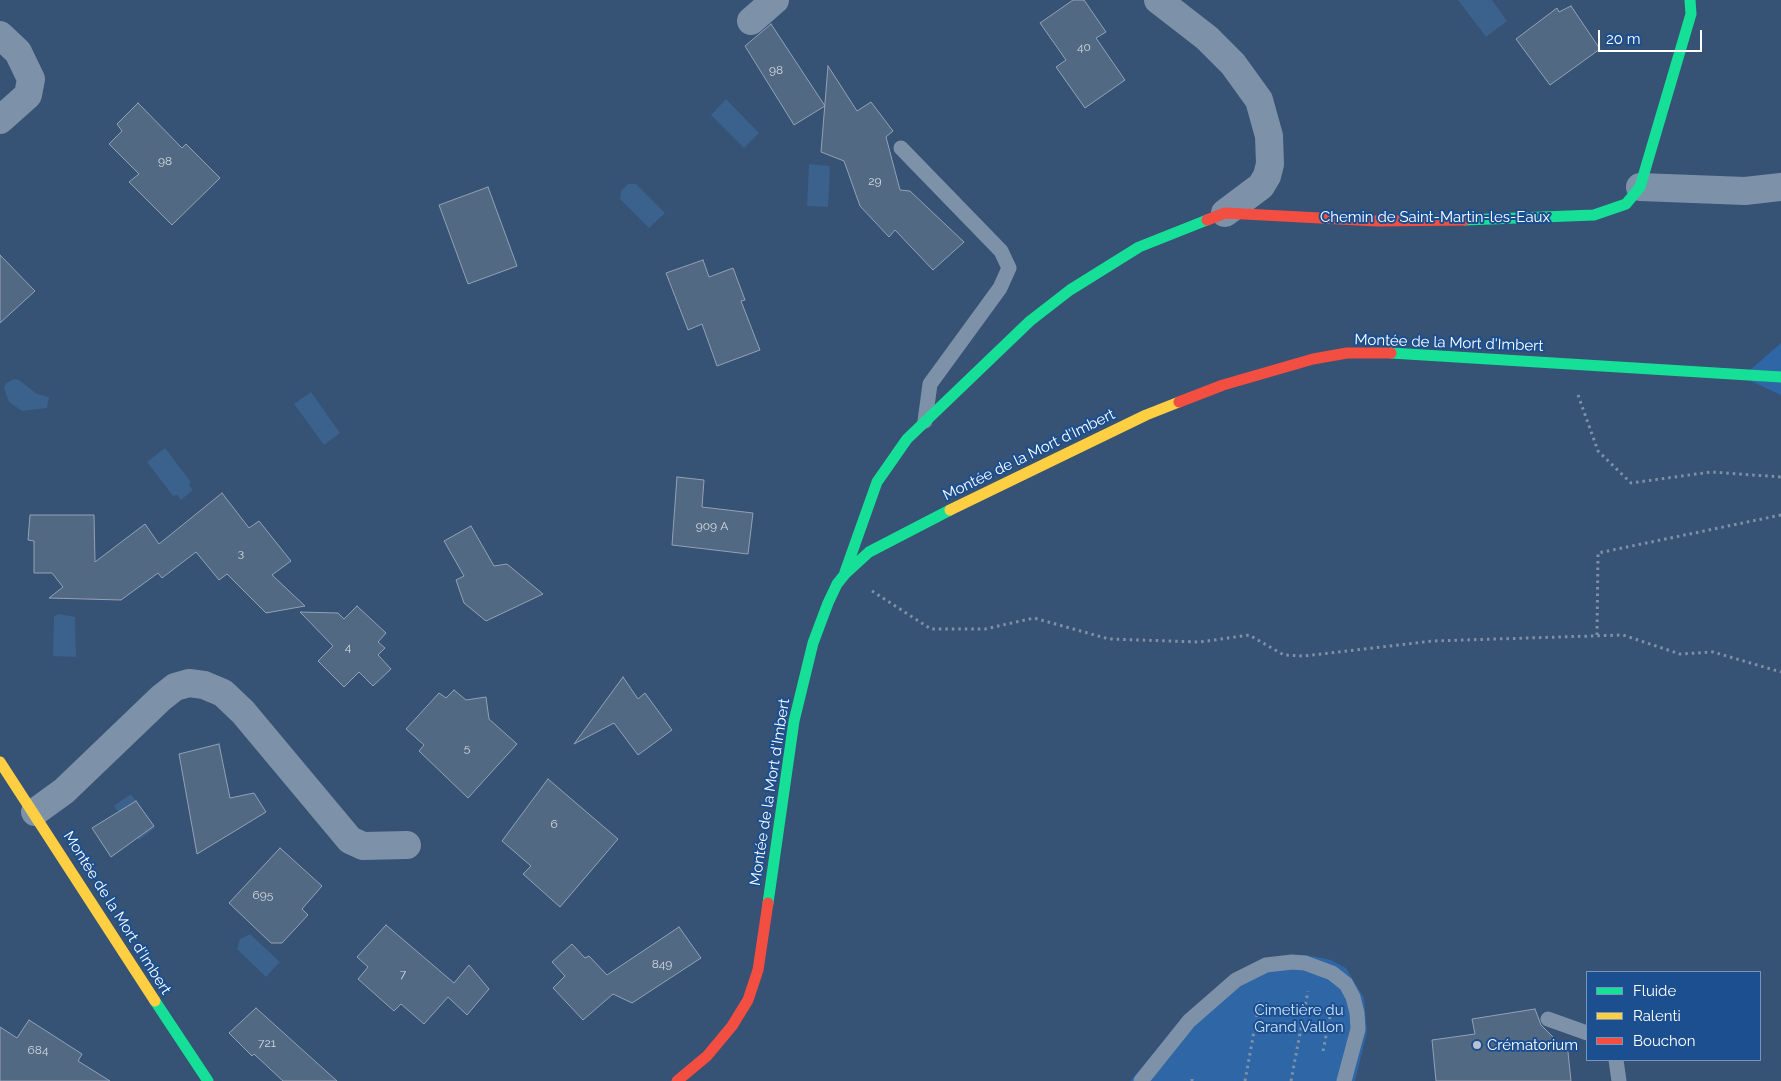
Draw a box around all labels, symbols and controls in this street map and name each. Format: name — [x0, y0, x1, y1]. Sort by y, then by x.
scale bar — [1601, 20, 1705, 52]
text: 20 m — [1606, 30, 1641, 48]
house number: 40 — [1077, 40, 1091, 54]
house number: 98 — [769, 63, 783, 77]
house number: 98 — [158, 154, 172, 168]
house number: 29 — [868, 174, 882, 188]
street label: Chemin de Saint-Martin-les-Eaux — [1320, 208, 1550, 226]
street label: Montée de la Mort d'Imbert — [1354, 331, 1544, 355]
street label: Montée de la Mort d'Imbert — [940, 405, 1118, 505]
house number: 909 A — [696, 519, 728, 533]
house number: 3 — [238, 546, 244, 560]
house number: 4 — [345, 640, 351, 654]
street label: Montée de la Mort d'Imbert — [746, 697, 794, 887]
house number: 5 — [464, 741, 470, 755]
house number: 6 — [550, 817, 558, 831]
street label: Montée de la Mort d'Imbert — [59, 828, 175, 998]
house number: 695 — [253, 888, 273, 902]
house number: 849 — [652, 957, 672, 971]
house number: 7 — [400, 967, 406, 981]
legend — [1586, 971, 1761, 1061]
text: Fluide — [1633, 982, 1676, 1000]
park label: Cimetière du Grand Vallon — [1254, 1001, 1344, 1036]
text: Ralenti — [1633, 1007, 1681, 1025]
text: Bouchon — [1633, 1032, 1695, 1050]
house number: 721 — [258, 1036, 276, 1050]
place label: Crématorium — [1487, 1036, 1578, 1054]
marker: Crématorium — [1471, 1039, 1483, 1051]
house number: 684 — [28, 1043, 48, 1057]

